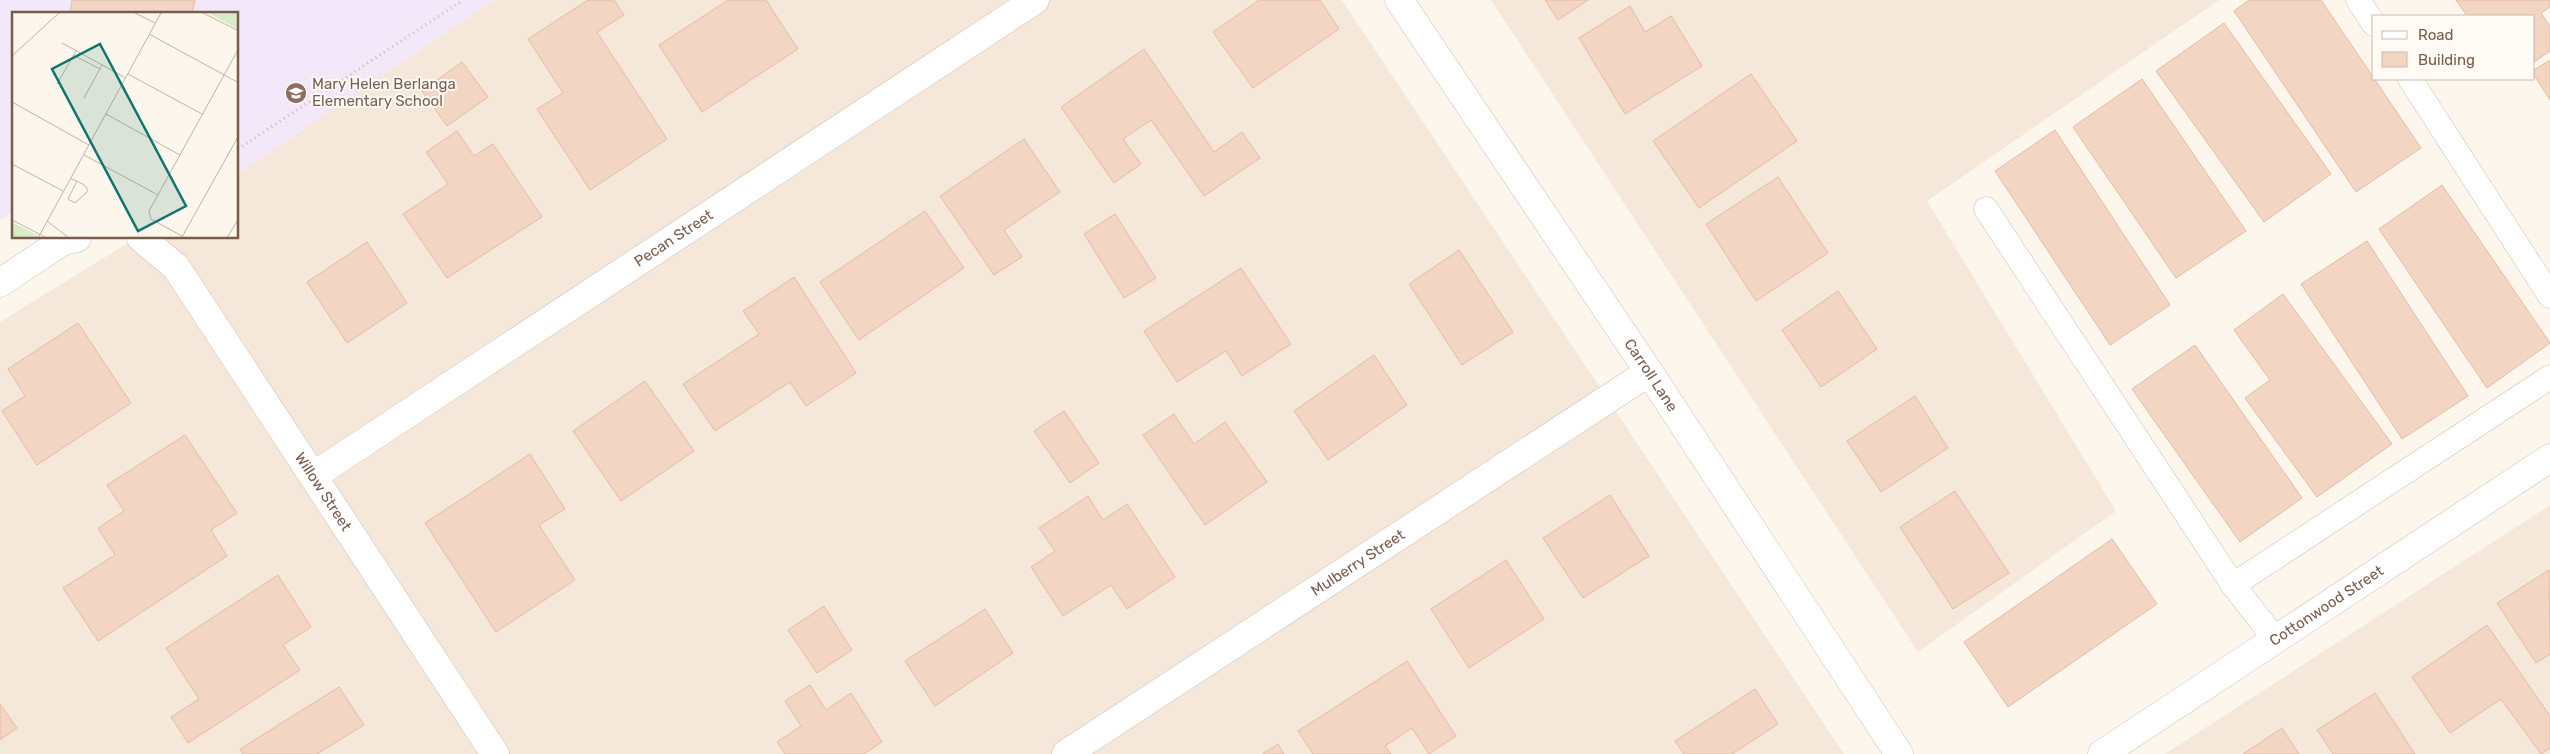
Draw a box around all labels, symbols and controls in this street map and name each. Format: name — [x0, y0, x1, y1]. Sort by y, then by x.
inset map — [12, 12, 239, 239]
legend — [2372, 15, 2535, 80]
text: Road — [2418, 26, 2454, 44]
text: Building — [2418, 51, 2475, 69]
place label: Mary Helen Berlanga Elementary School — [312, 75, 456, 110]
school or university icon: Mary Helen Berlanga Elementary School — [284, 81, 308, 105]
street label: Pecan Street — [631, 206, 717, 271]
street label: Carroll Lane — [1620, 336, 1681, 415]
street label: Willow Street — [291, 449, 355, 534]
street label: Mulberry Street — [1308, 525, 1408, 600]
street label: Cottonwood Street — [2266, 561, 2387, 650]

